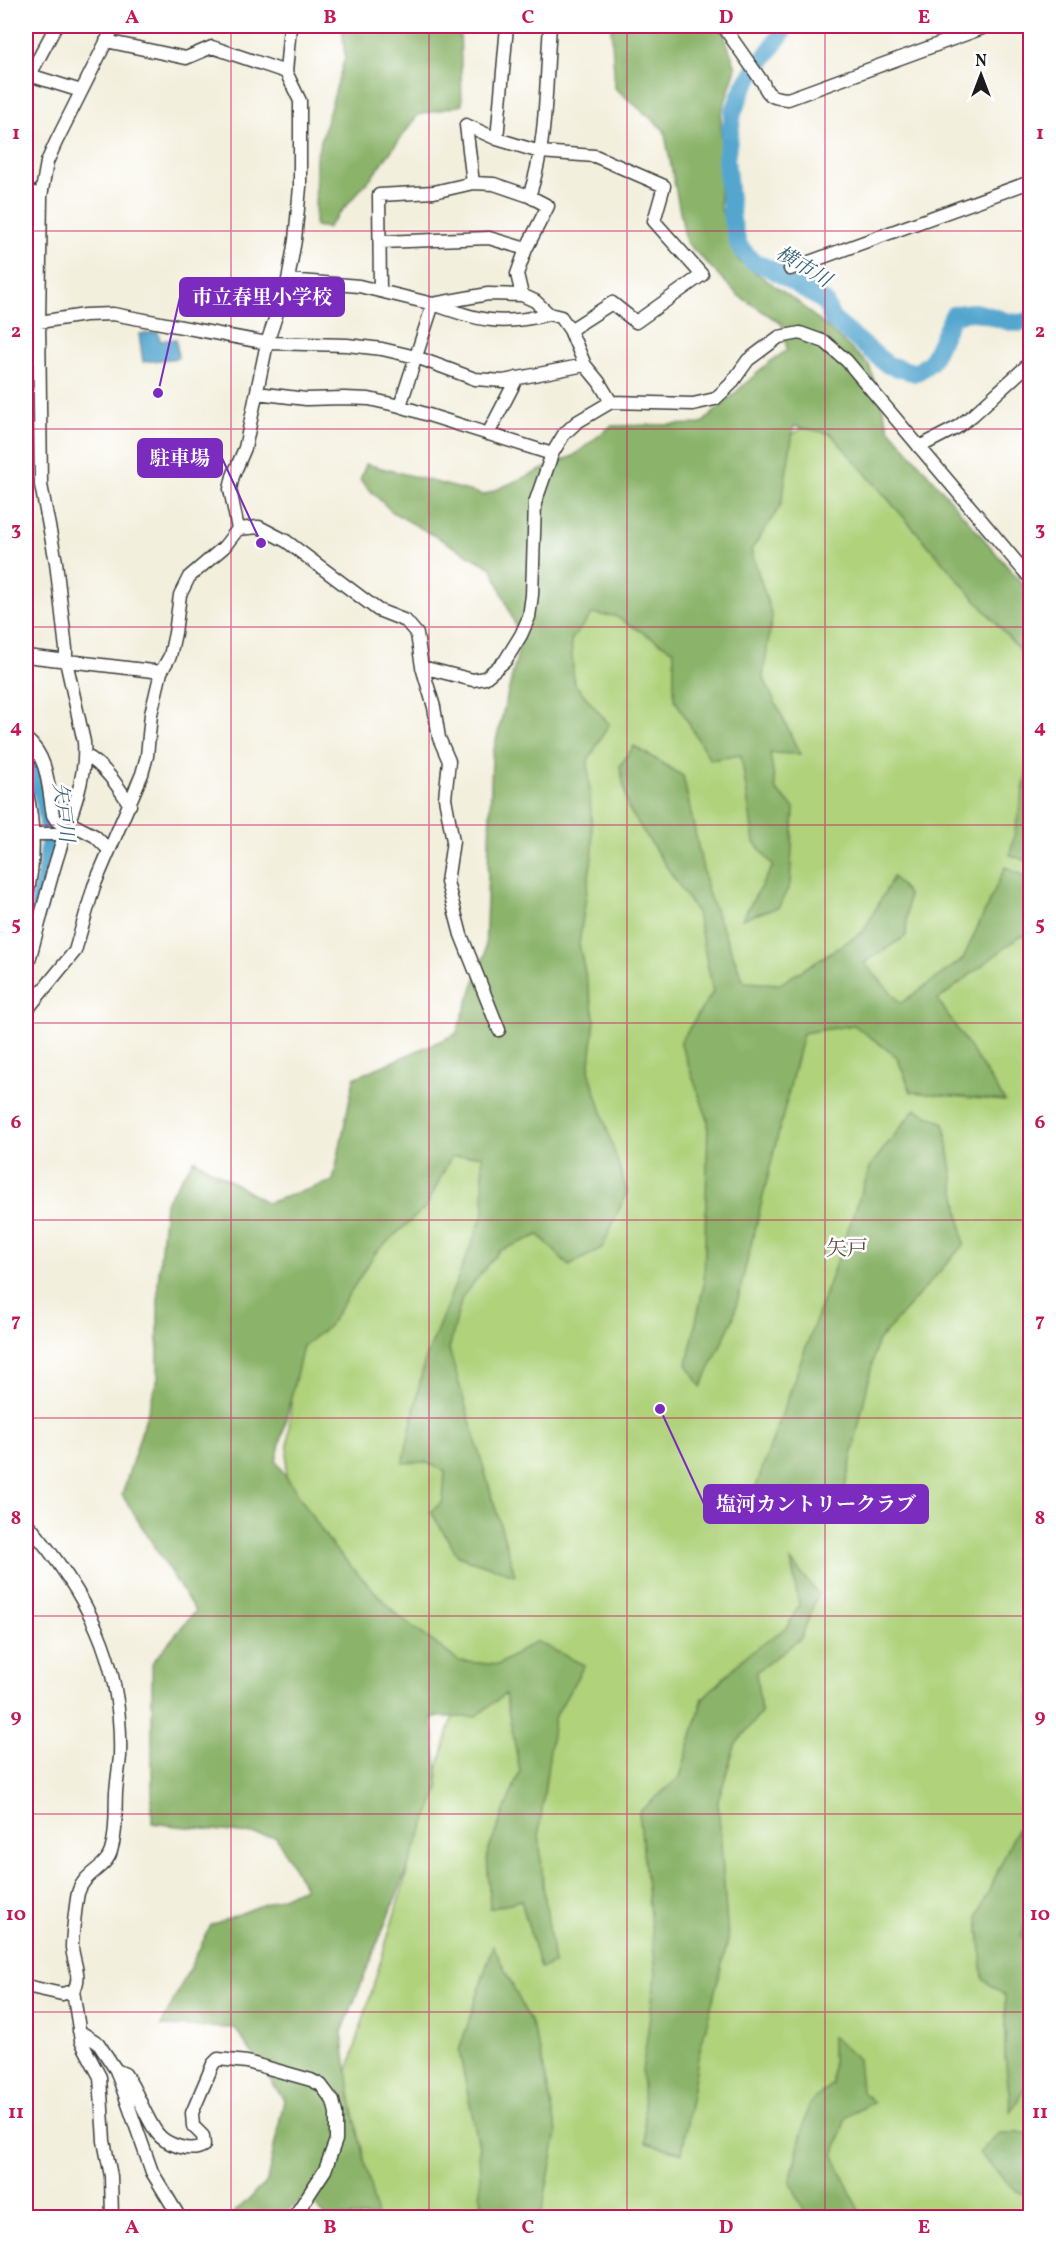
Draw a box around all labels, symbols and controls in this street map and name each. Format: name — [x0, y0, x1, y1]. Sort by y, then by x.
text: A — [125, 4, 139, 32]
text: B — [323, 4, 337, 32]
text: C — [522, 4, 535, 32]
text: D — [719, 4, 733, 32]
text: E — [918, 4, 930, 32]
north arrow — [951, 45, 1011, 105]
text: N — [975, 51, 987, 73]
text: 1 — [12, 120, 20, 148]
text: 1 — [1036, 120, 1044, 148]
water label: 横市川 — [770, 240, 838, 296]
callout: 市立春里小学校 — [180, 278, 344, 316]
text: 市立春里小学校 — [192, 285, 332, 313]
text: 2 — [11, 318, 21, 346]
text: 2 — [1035, 318, 1045, 346]
callout: 駐車場 — [138, 439, 222, 477]
text: 駐車場 — [150, 446, 210, 474]
text: 3 — [11, 516, 21, 544]
text: 3 — [1035, 516, 1045, 544]
text: 4 — [10, 714, 22, 742]
text: 4 — [1034, 714, 1046, 742]
water label: 矢戸川 — [44, 781, 80, 846]
text: 5 — [11, 911, 21, 939]
text: 5 — [1035, 911, 1045, 939]
text: 6 — [11, 1109, 22, 1137]
text: 6 — [1035, 1109, 1046, 1137]
district label: 矢戸 — [826, 1235, 868, 1264]
text: 7 — [11, 1307, 21, 1335]
text: 7 — [1035, 1307, 1045, 1335]
callout: 塩河カントリークラブ — [704, 1485, 928, 1523]
text: 塩河カントリークラブ — [716, 1492, 916, 1520]
text: 8 — [11, 1505, 21, 1533]
text: 8 — [1035, 1505, 1045, 1533]
text: 9 — [10, 1703, 22, 1731]
text: 9 — [1034, 1703, 1046, 1731]
text: 10 — [6, 1901, 26, 1929]
text: 10 — [1030, 1901, 1050, 1929]
text: 11 — [8, 2099, 24, 2127]
text: 11 — [1032, 2099, 1048, 2127]
text: A — [125, 2214, 139, 2242]
text: B — [323, 2214, 337, 2242]
text: C — [522, 2214, 535, 2242]
text: D — [719, 2214, 733, 2242]
text: E — [918, 2214, 930, 2242]

